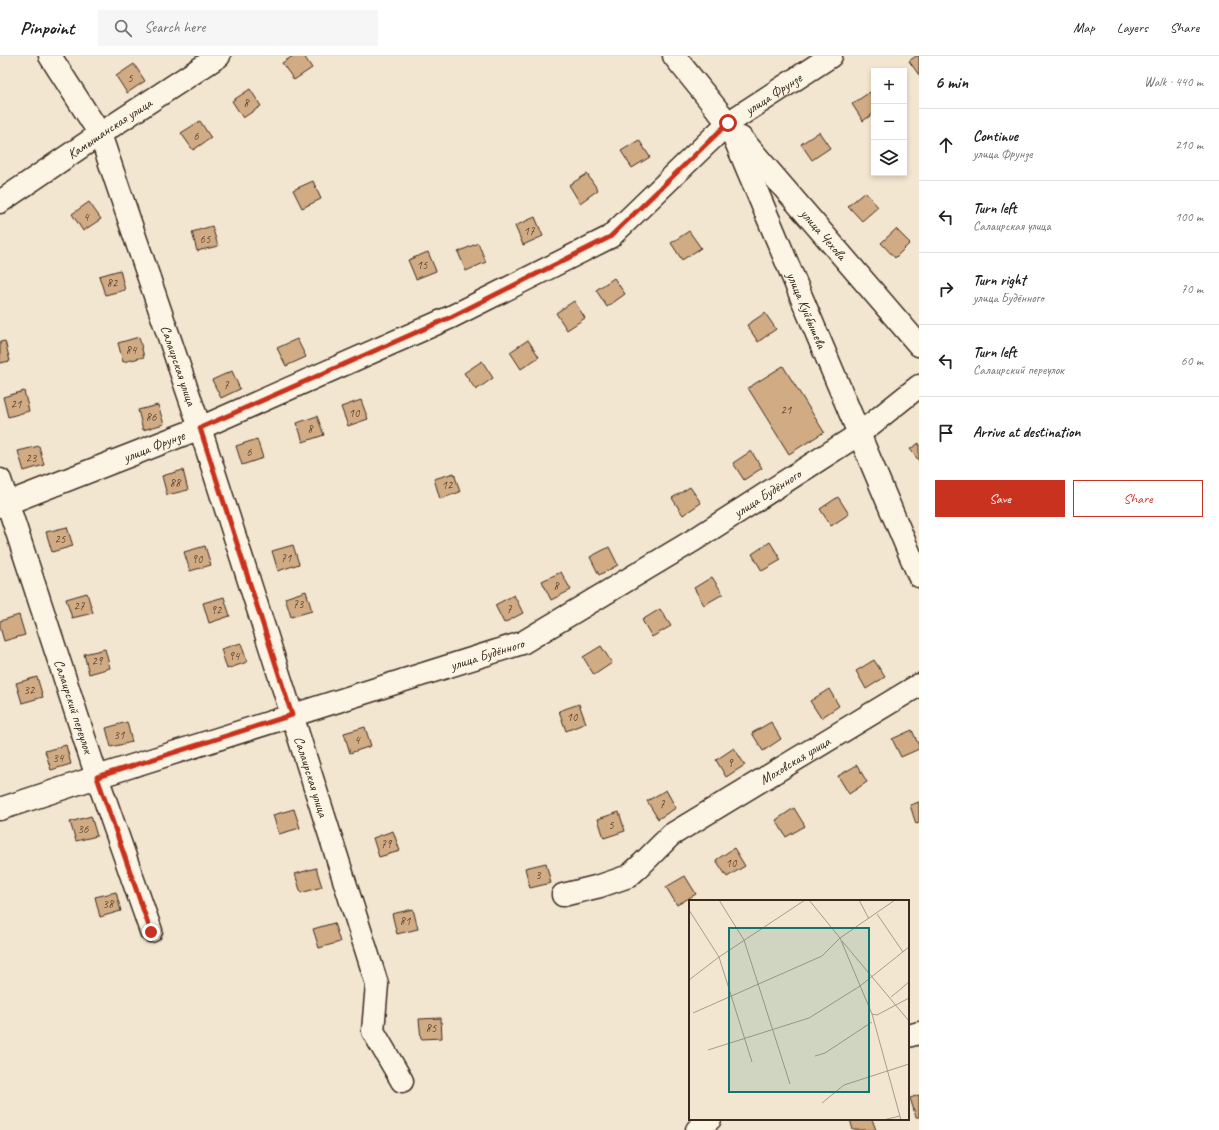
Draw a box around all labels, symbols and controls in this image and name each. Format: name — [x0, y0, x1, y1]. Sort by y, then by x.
search box — [98, 10, 378, 46]
text: Pinpoint — [20, 16, 74, 40]
icon: search — [112, 17, 134, 39]
text: Search here — [144, 18, 205, 37]
text: Map — [1073, 19, 1095, 36]
text: Layers — [1117, 19, 1148, 36]
text: Share — [1170, 19, 1199, 36]
street label: улица Фрунзе — [741, 68, 806, 119]
map controls — [871, 68, 907, 176]
button: + — [871, 68, 907, 104]
house number: 5 — [127, 70, 133, 86]
text: 6 min — [935, 72, 968, 93]
text: Walk · 440 m — [1144, 74, 1203, 90]
street label: Камышанская улица — [64, 93, 156, 162]
house number: 8 — [243, 95, 250, 111]
button: − — [871, 104, 907, 140]
route start — [719, 114, 737, 132]
text: Continue — [973, 127, 1018, 146]
house number: 6 — [193, 128, 199, 144]
icon: ahead — [935, 134, 957, 156]
text: 210 m — [1175, 137, 1203, 153]
button: layers — [871, 140, 907, 176]
text: улица Фрунзе — [973, 146, 1033, 162]
text: Turn left — [973, 199, 1016, 218]
street label: улица Чехова — [796, 204, 851, 264]
icon: left — [935, 206, 957, 228]
house number: 4 — [83, 209, 90, 225]
text: 100 m — [1175, 209, 1203, 225]
text: Салаирская улица — [973, 218, 1051, 234]
house number: 17 — [524, 223, 535, 239]
house number: 65 — [200, 231, 211, 247]
house number: 15 — [417, 257, 428, 273]
street label: улица Куйбышева — [783, 268, 831, 352]
text: Turn right — [973, 271, 1026, 290]
house number: 82 — [107, 275, 119, 291]
icon: right — [935, 278, 957, 300]
text: 70 m — [1181, 281, 1203, 297]
text: улица Будённого — [973, 290, 1044, 306]
street label: Салаирская улица — [157, 323, 201, 409]
house number: 84 — [126, 342, 138, 358]
text: Turn left — [973, 343, 1016, 362]
icon: left — [935, 350, 957, 372]
text: 60 m — [1181, 353, 1203, 369]
text: Салаирский переулок — [973, 362, 1064, 378]
house number: 7 — [223, 377, 229, 393]
house number: 21 — [11, 396, 22, 412]
house number: 21 — [781, 402, 792, 418]
house number: 10 — [349, 405, 361, 421]
house number: 86 — [146, 409, 157, 425]
house number: 8 — [307, 421, 314, 437]
icon: arrive — [935, 422, 957, 444]
text: Arrive at destination — [973, 423, 1080, 442]
street label: улица Фрунзе — [120, 426, 188, 466]
house number: 6 — [246, 444, 252, 460]
house number: 23 — [26, 450, 38, 466]
street label: улица Будённого — [729, 464, 805, 521]
house number: 88 — [170, 475, 182, 491]
house number: 12 — [442, 477, 454, 493]
button: Save — [935, 480, 1065, 517]
button: Share — [1073, 480, 1203, 517]
house number: 25 — [55, 531, 66, 547]
house number: 71 — [281, 550, 292, 566]
house number: 90 — [192, 551, 204, 567]
house number: 8 — [553, 578, 560, 594]
house number: 73 — [293, 596, 305, 612]
house number: 27 — [74, 598, 85, 614]
house number: 7 — [506, 601, 512, 617]
house number: 92 — [211, 602, 223, 618]
street label: улица Будённого — [447, 634, 528, 674]
house number: 94 — [229, 648, 241, 664]
house number: 29 — [92, 653, 104, 669]
street label: Салаирский переулок — [51, 657, 98, 757]
house number: 32 — [24, 682, 36, 698]
house number: 10 — [567, 709, 579, 725]
house number: 31 — [114, 727, 125, 743]
house number: 4 — [354, 732, 361, 748]
street label: Моховская улица — [756, 732, 834, 788]
street label: Салаирская улица — [291, 734, 333, 820]
house number: 34 — [53, 750, 65, 766]
house number: 9 — [727, 755, 734, 771]
house number: 7 — [659, 796, 665, 812]
house number: 5 — [608, 817, 614, 833]
house number: 36 — [78, 821, 89, 837]
house number: 79 — [381, 836, 393, 852]
house number: 10 — [726, 855, 738, 871]
house number: 3 — [535, 867, 542, 883]
house number: 38 — [103, 896, 115, 912]
inset map — [689, 900, 909, 1120]
house number: 81 — [400, 913, 411, 929]
route end — [142, 923, 160, 941]
house number: 85 — [426, 1020, 437, 1036]

